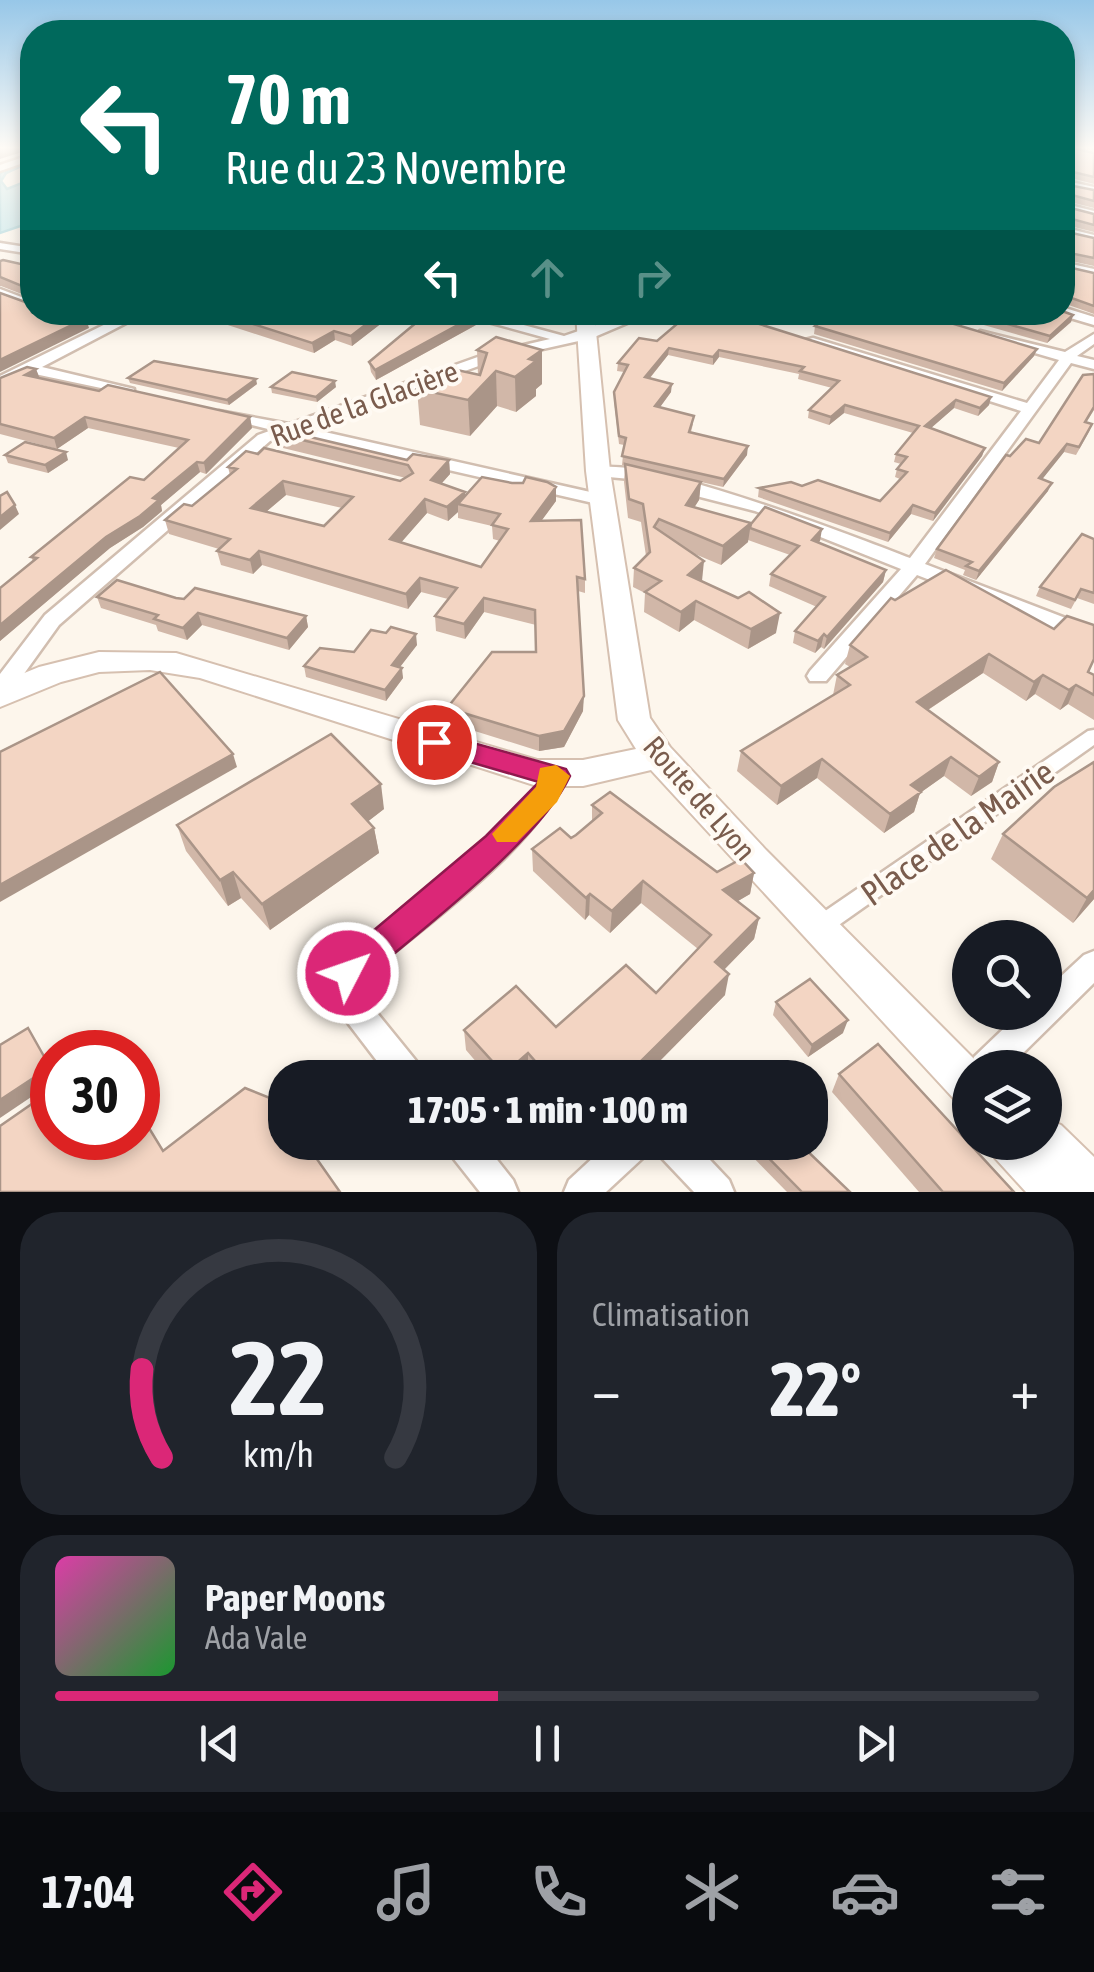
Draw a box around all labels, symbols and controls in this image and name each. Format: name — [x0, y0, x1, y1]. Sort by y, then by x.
text: 70 m — [225, 59, 351, 139]
icon: left — [60, 60, 190, 190]
text: Rue du 23 Novembre — [225, 142, 567, 194]
icon: left — [415, 250, 470, 305]
icon: ahead — [520, 250, 575, 305]
icon: right — [625, 250, 680, 305]
street label: Rue de la Glacière — [266, 353, 462, 453]
pin — [392, 700, 477, 785]
icon: arrive — [407, 715, 462, 770]
street label: Route de Lyon — [637, 729, 763, 867]
street label: Place de la Mairie — [853, 751, 1061, 913]
map controls — [952, 920, 1062, 1160]
button: search — [952, 920, 1062, 1030]
position arrow — [296, 921, 400, 1025]
speed limit sign: 30 — [30, 1030, 160, 1160]
button: layers — [952, 1050, 1062, 1160]
text: 17:05 · 1 min · 100 m — [408, 1088, 688, 1131]
text: Climatisation — [592, 1296, 750, 1333]
text: 22 — [230, 1318, 327, 1437]
text: 22° — [770, 1346, 861, 1432]
text: − — [592, 1358, 621, 1421]
text: + — [1010, 1358, 1039, 1421]
text: km/h — [243, 1434, 314, 1475]
text: Paper Moons — [205, 1576, 385, 1619]
text: Ada Vale — [205, 1619, 307, 1656]
icon: previous — [192, 1716, 247, 1771]
icon: pause — [520, 1716, 575, 1771]
icon: next — [848, 1716, 903, 1771]
icon: directions — [218, 1857, 288, 1927]
icon: music — [371, 1857, 441, 1927]
icon: phone — [524, 1857, 594, 1927]
icon: climate — [677, 1857, 747, 1927]
icon: car — [830, 1857, 900, 1927]
icon: filters — [983, 1857, 1053, 1927]
text: 17:04 — [41, 1866, 135, 1918]

